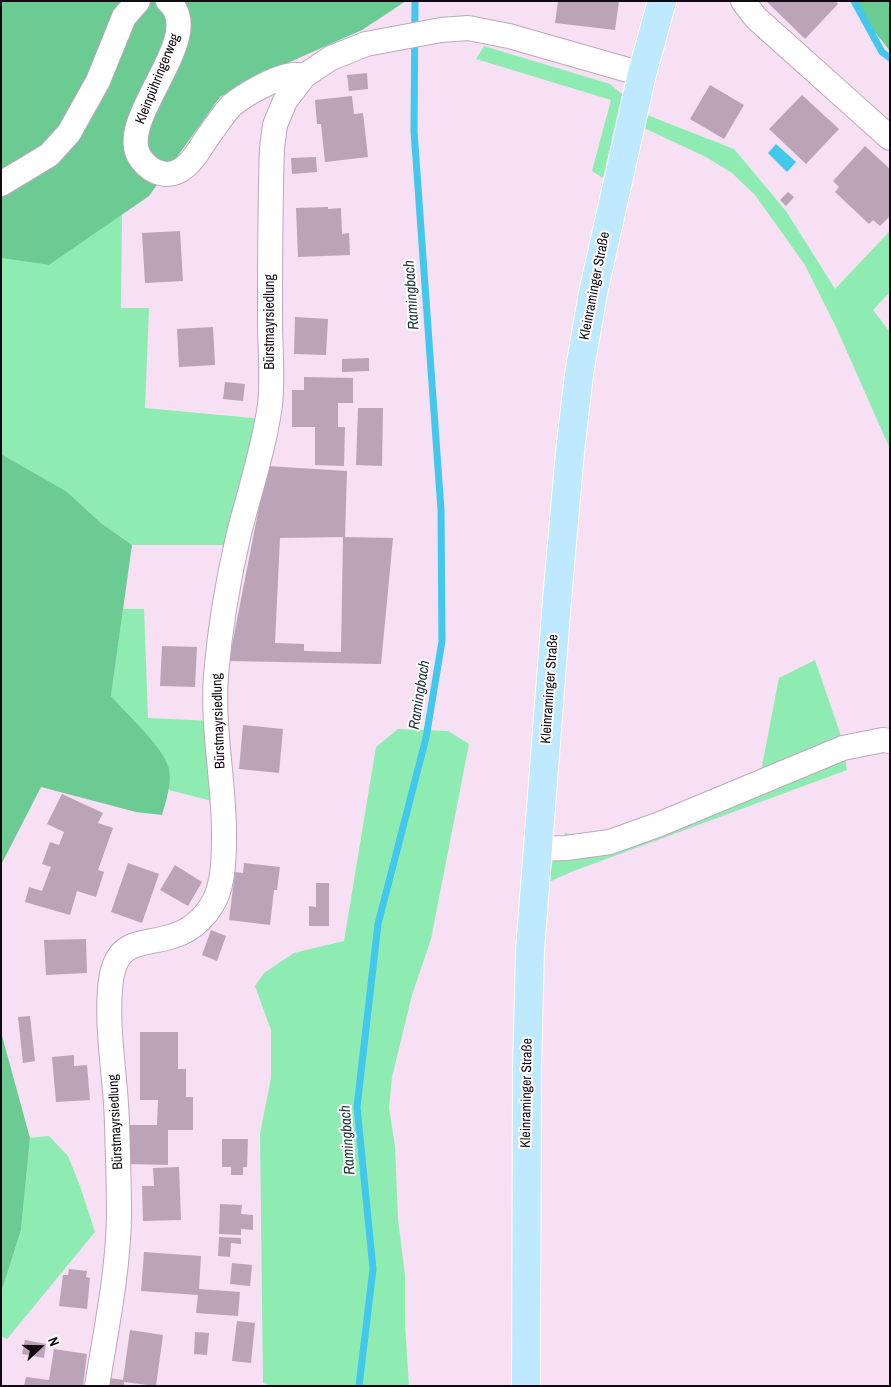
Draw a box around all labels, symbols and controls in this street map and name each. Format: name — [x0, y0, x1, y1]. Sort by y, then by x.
street label: Kleinpühringerweg — [132, 31, 184, 127]
street label: Kleinraminger Straße — [576, 231, 614, 341]
water label: Ramingbach — [401, 260, 423, 330]
street label: Bürstmayrsiedlung — [262, 274, 278, 370]
street label: Kleinraminger Straße — [538, 634, 562, 744]
water label: Ramingbach — [406, 659, 434, 731]
street label: Bürstmayrsiedlung — [209, 673, 229, 769]
street label: Kleinraminger Straße — [518, 1038, 536, 1148]
street label: Bürstmayrsiedlung — [105, 1074, 127, 1170]
water label: Ramingbach — [337, 1105, 359, 1175]
north arrow — [15, 1322, 65, 1372]
text: N — [44, 1335, 64, 1349]

